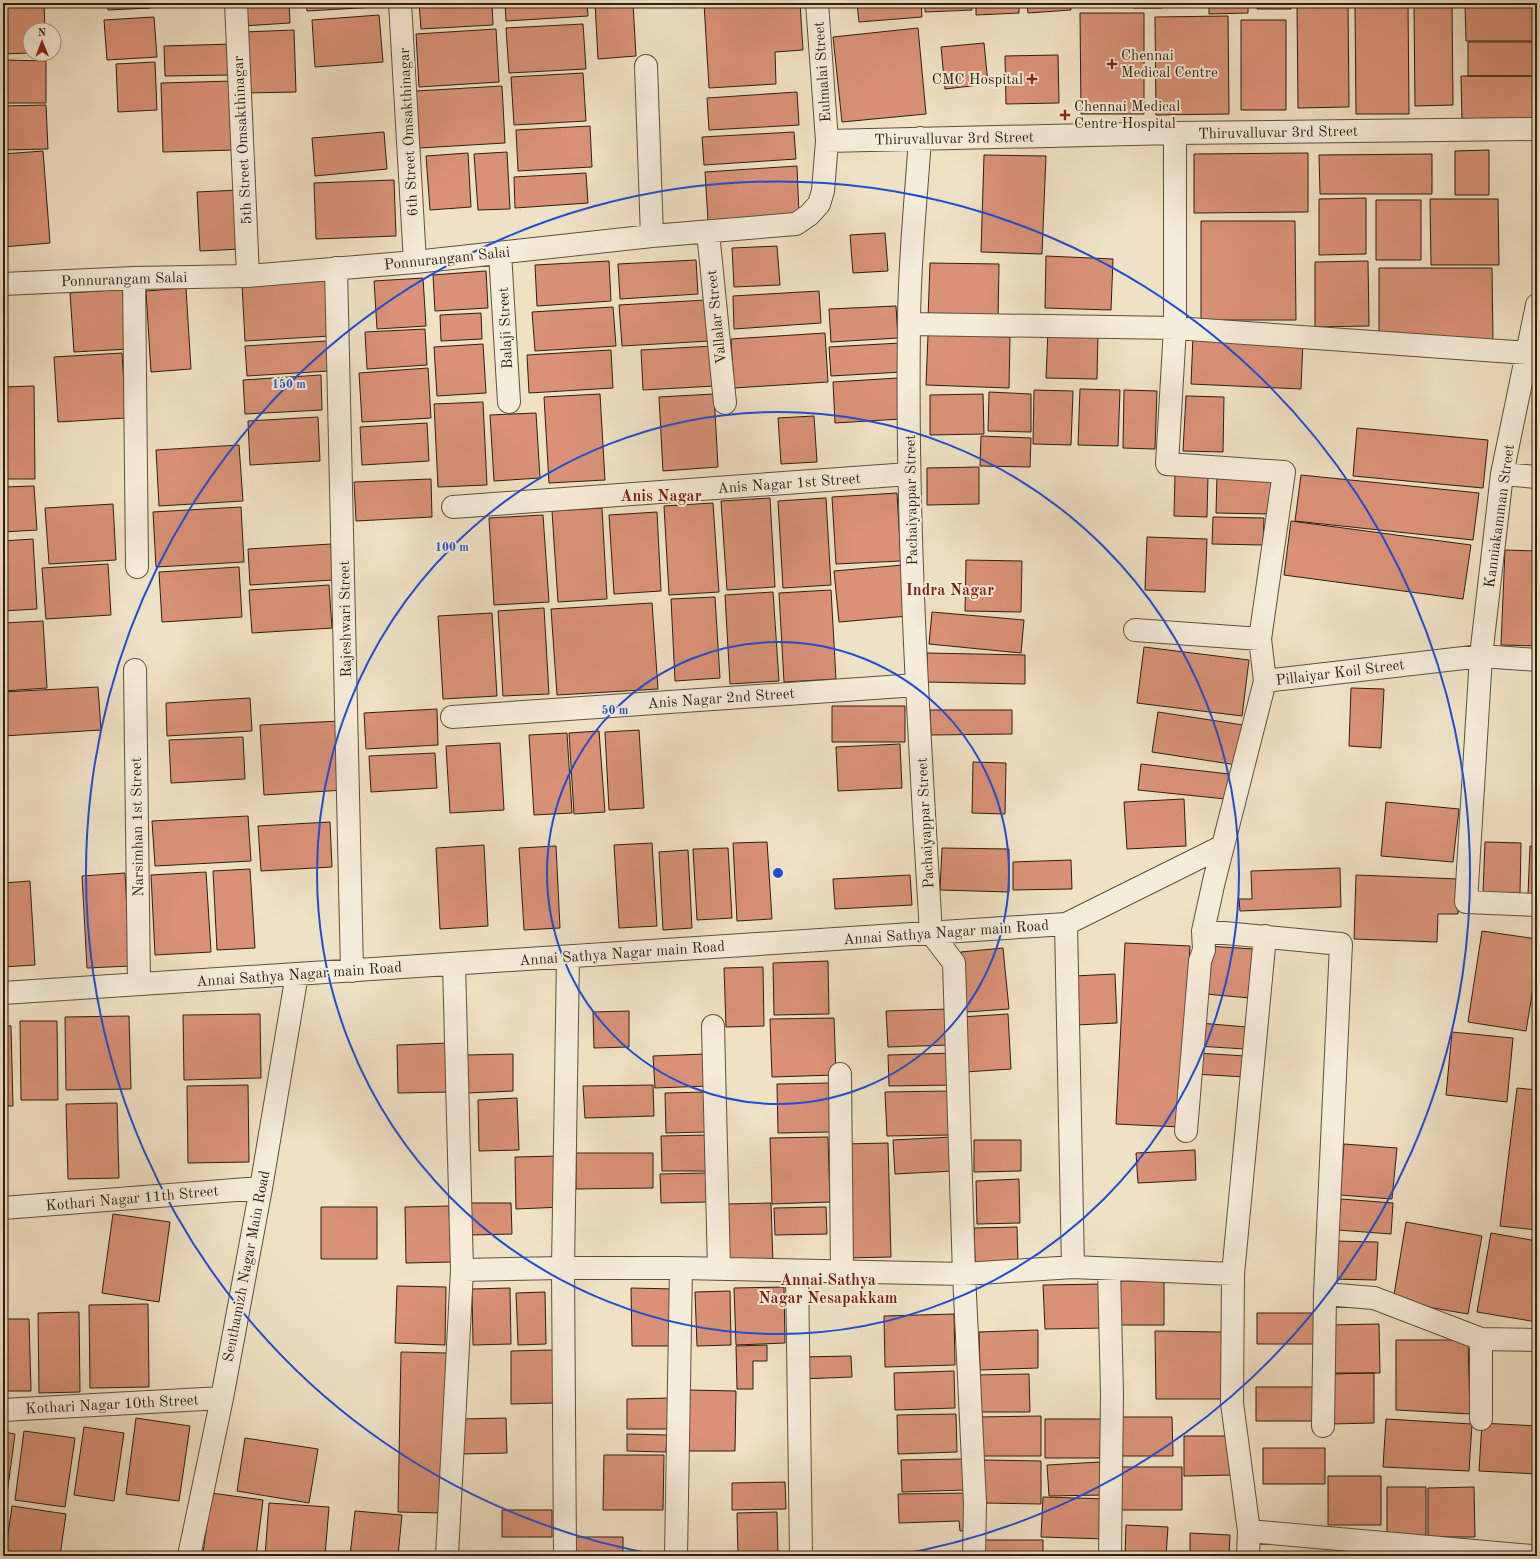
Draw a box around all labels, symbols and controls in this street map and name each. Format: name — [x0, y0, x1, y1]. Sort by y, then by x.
street label: Eulmalai Street — [812, 21, 835, 123]
north arrow — [22, 22, 62, 62]
text: N — [38, 28, 47, 39]
street label: 6th Street Omsakthinagar — [398, 47, 421, 217]
place label: Chennai Medical Centre — [1121, 49, 1218, 81]
street label: 5th Street Omsakthinagar — [232, 55, 255, 225]
marker: Chennai Medical Centre — [1106, 58, 1118, 70]
place label: CMC Hospital — [932, 73, 1023, 88]
marker: CMC Hospital — [1026, 73, 1038, 85]
place label: Chennai Medical Centre Hospital — [1074, 100, 1180, 132]
marker: Chennai Medical Centre Hospital — [1059, 109, 1071, 121]
street label: Thiruvalluvar 3rd Street — [1198, 125, 1358, 142]
street label: Thiruvalluvar 3rd Street — [874, 131, 1034, 148]
street label: Ponnurangam Salai — [383, 245, 511, 274]
street label: Vallalar Street — [705, 269, 730, 365]
street label: Ponnurangam Salai — [61, 271, 188, 290]
street label: Balaji Street — [497, 287, 516, 369]
text: 150 m — [272, 378, 306, 391]
street label: Pachaiyappar Street — [904, 434, 921, 566]
street label: Kanniakamman Street — [1483, 443, 1518, 589]
street label: Anis Nagar 1st Street — [717, 472, 861, 497]
district label: Anis Nagar — [620, 489, 702, 505]
text: 100 m — [435, 542, 469, 554]
street label: Rajeshwari Street — [338, 560, 355, 678]
district label: Indra Nagar — [906, 583, 994, 599]
street label: Pillaiyar Koil Street — [1275, 658, 1406, 689]
street label: Anis Nagar 2nd Street — [647, 687, 795, 712]
text: 50 m — [602, 704, 629, 717]
street label: Narsimhan 1st Street — [130, 757, 147, 897]
street label: Pachaiyappar Street — [916, 757, 937, 889]
centre of rings — [771, 866, 785, 880]
street label: Annai Sathya Nagar main Road — [843, 919, 1050, 948]
street label: Annai Sathya Nagar main Road — [519, 940, 726, 969]
street label: Annai Sathya Nagar main Road — [196, 961, 403, 990]
street label: Senthamizh Nagar Main Road — [222, 1169, 273, 1363]
street label: Kothari Nagar 11th Street — [45, 1184, 219, 1215]
district label: Annai Sathya Nagar Nesapakkam — [758, 1273, 898, 1307]
street label: Kothari Nagar 10th Street — [25, 1393, 199, 1418]

